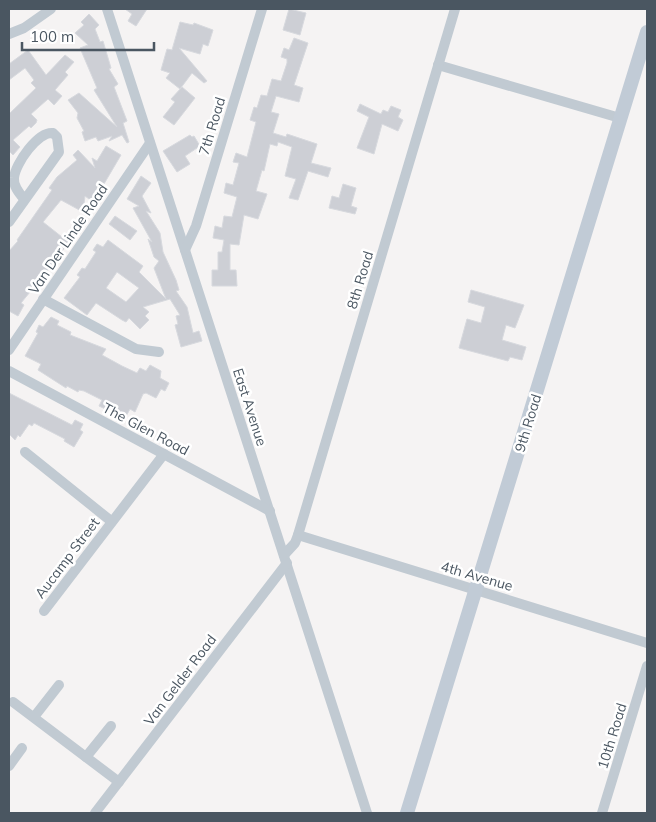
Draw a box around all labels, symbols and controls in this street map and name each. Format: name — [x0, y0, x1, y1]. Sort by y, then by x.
scale bar — [22, 20, 155, 52]
text: 100 m — [30, 27, 74, 46]
street label: 7th Road — [195, 95, 229, 157]
street label: Van Der Linde Road — [24, 180, 112, 298]
street label: 8th Road — [343, 249, 377, 311]
street label: East Avenue — [229, 366, 271, 448]
street label: 9th Road — [511, 392, 545, 454]
street label: The Glen Road — [100, 399, 192, 459]
street label: Aucamp Street — [31, 514, 103, 602]
street label: 4th Avenue — [439, 557, 515, 595]
street label: Van Gelder Road — [140, 631, 220, 729]
street label: 10th Road — [593, 701, 631, 771]

